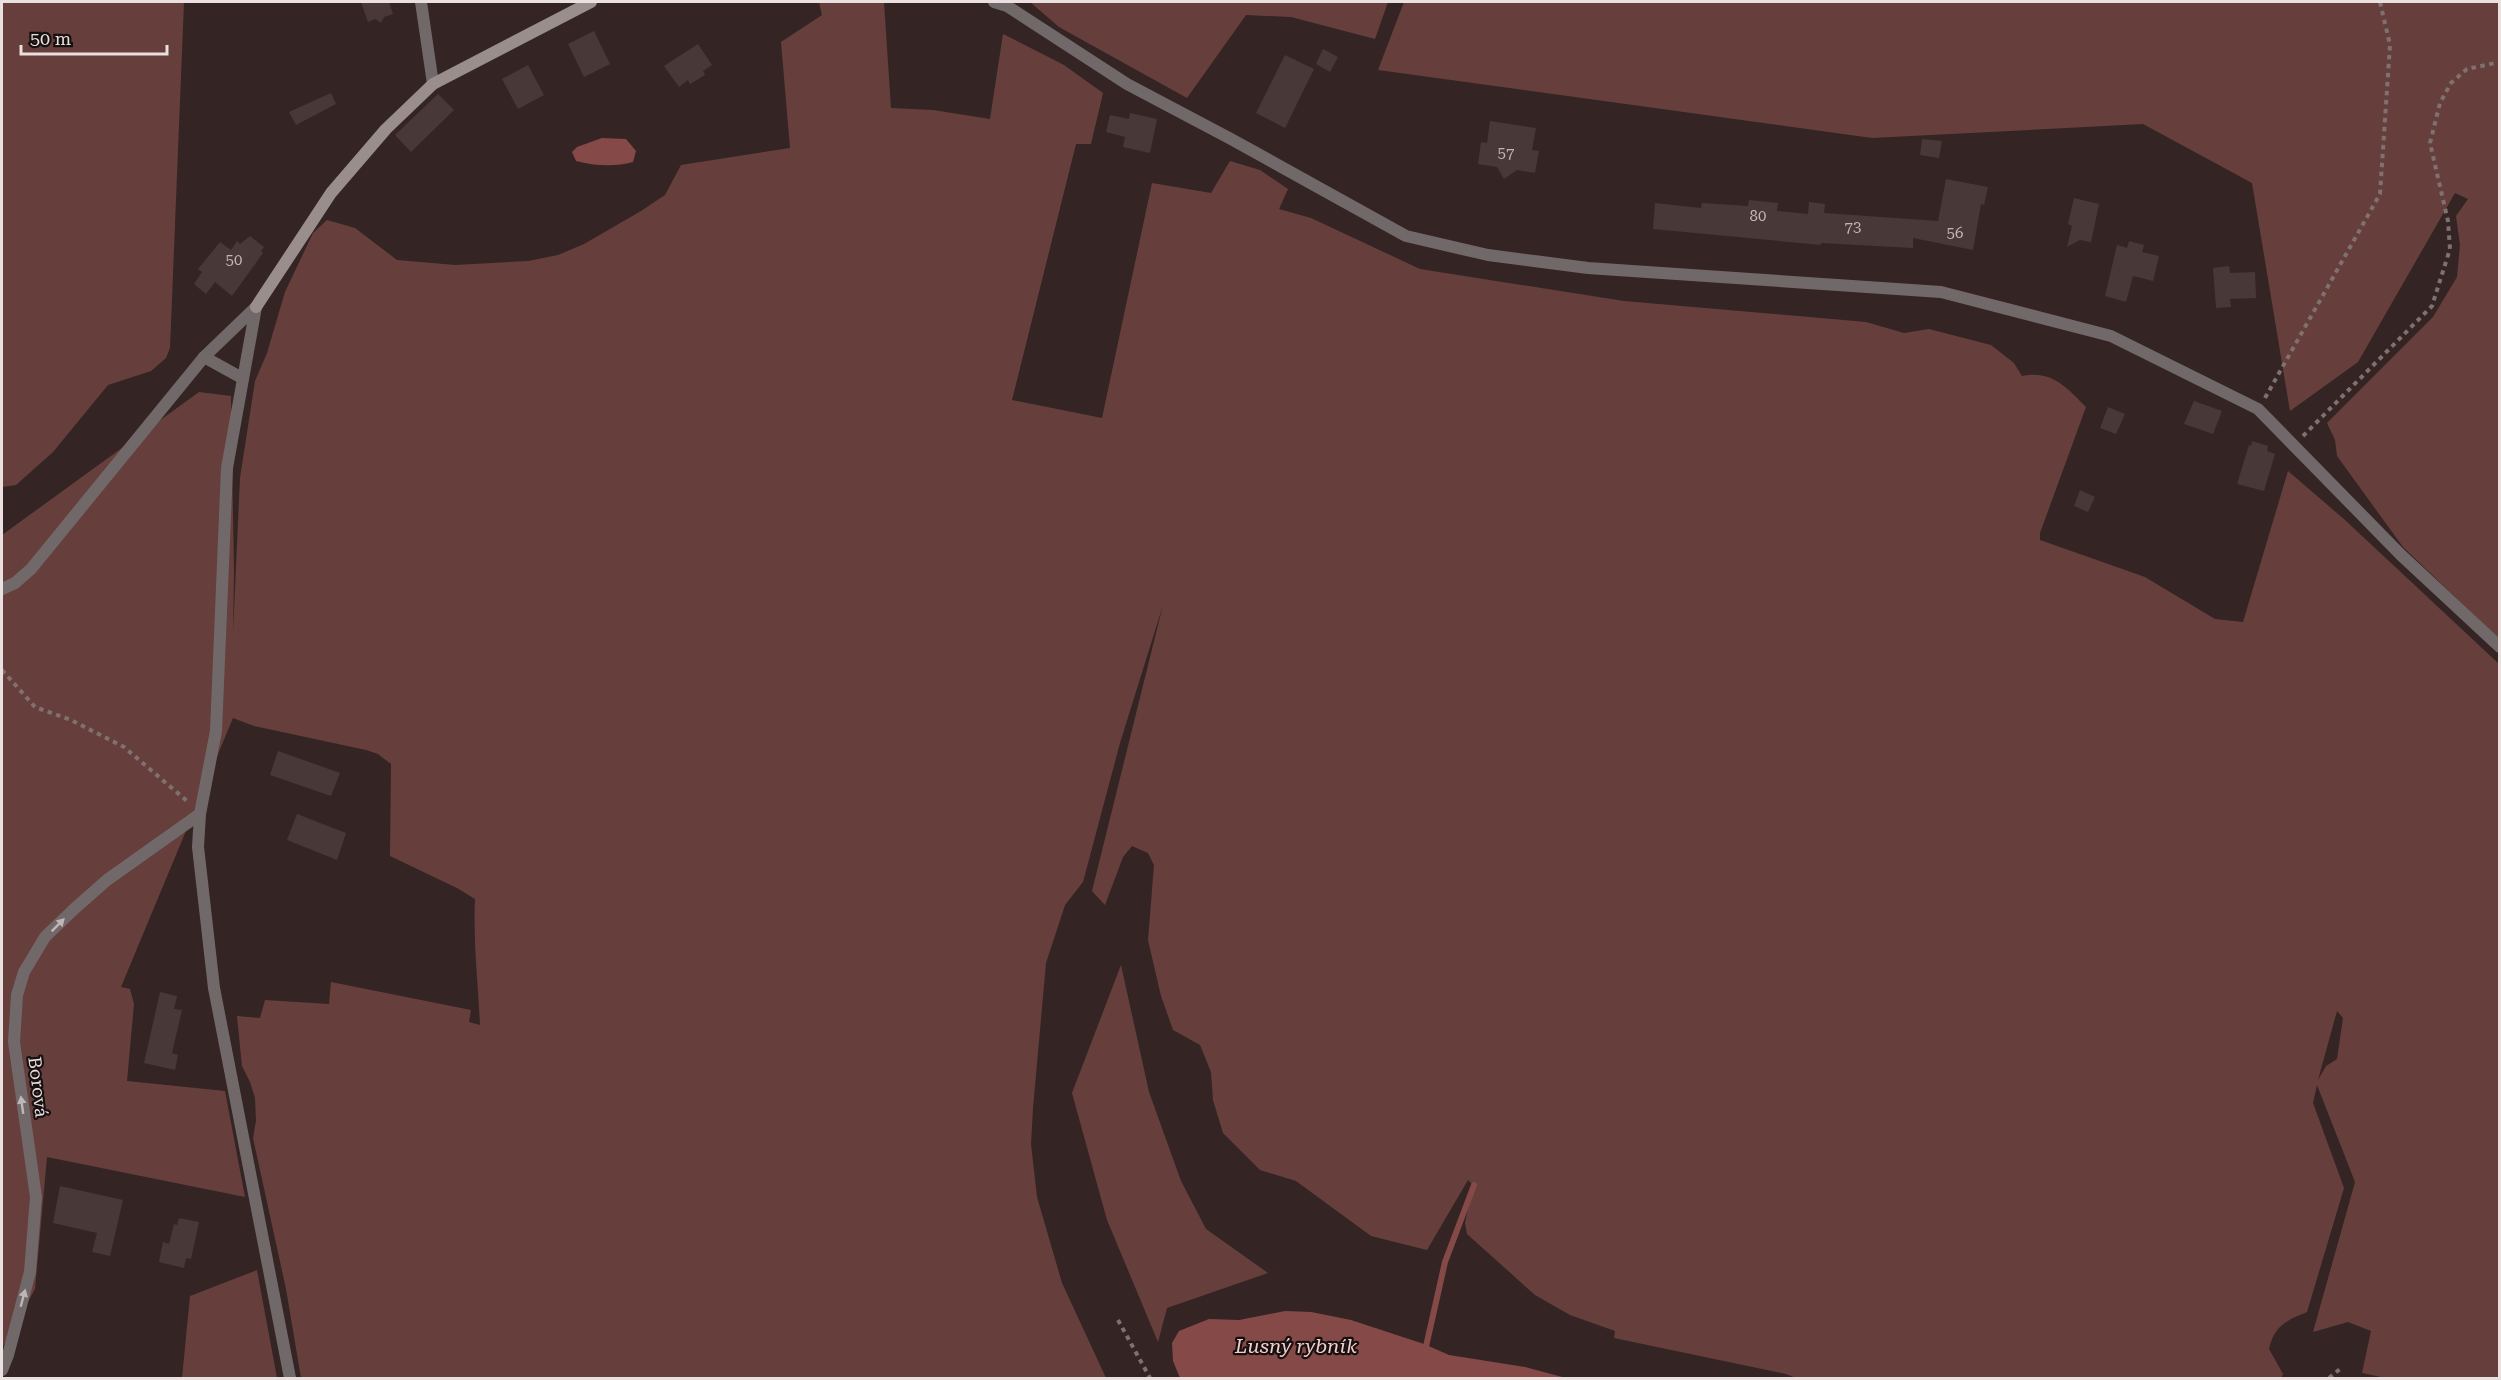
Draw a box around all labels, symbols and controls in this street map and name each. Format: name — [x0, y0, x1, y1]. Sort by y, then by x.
scale bar — [21, 18, 166, 56]
text: 50 m — [30, 28, 71, 49]
house number: 57 — [1498, 144, 1514, 162]
house number: 80 — [1750, 207, 1766, 225]
house number: 73 — [1845, 218, 1861, 236]
house number: 56 — [1947, 224, 1963, 242]
house number: 50 — [226, 251, 242, 269]
one-way arrow — [50, 918, 64, 932]
street label: Borová — [24, 1055, 53, 1119]
one-way arrow — [17, 1096, 26, 1115]
one-way arrow — [19, 1289, 29, 1307]
water label: Lusný rybník — [1234, 1334, 1357, 1358]

